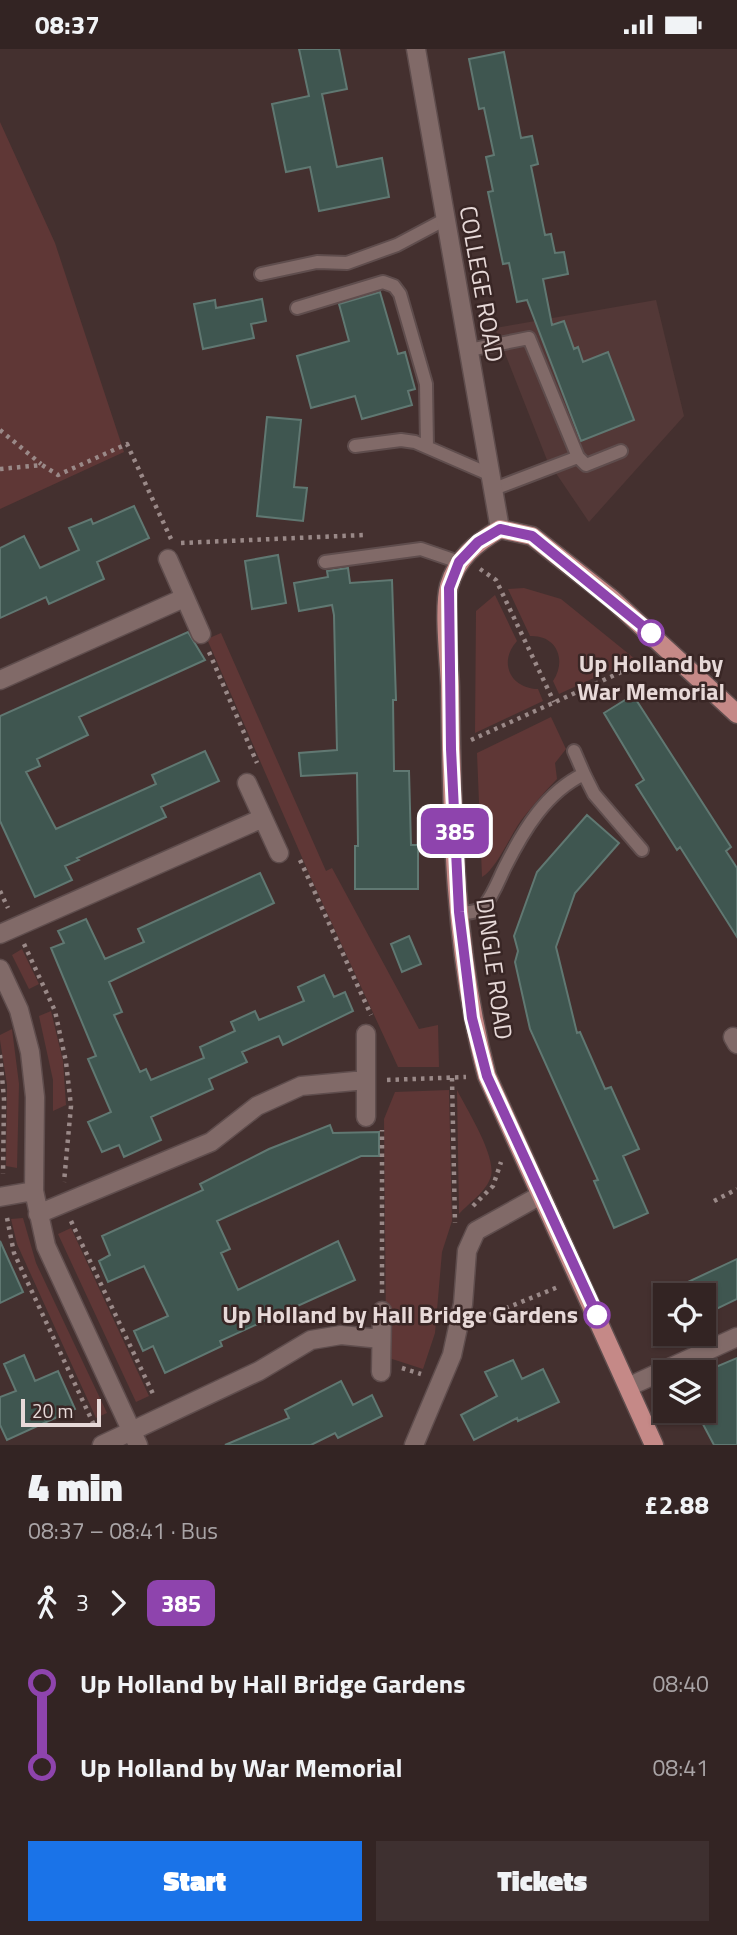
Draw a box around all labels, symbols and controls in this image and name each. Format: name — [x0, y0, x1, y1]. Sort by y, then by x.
text: 08:37 — [35, 5, 100, 44]
street label: COLLEGE ROAD — [451, 203, 513, 365]
marker: Up Holland by War Memorial — [638, 620, 664, 646]
place label: Up Holland by War Memorial — [577, 645, 725, 709]
line badge: 385 — [415, 808, 495, 854]
text: 385 — [435, 813, 475, 849]
street label: DINGLE ROAD — [467, 896, 523, 1042]
map controls — [653, 1283, 716, 1423]
button: locate — [653, 1283, 716, 1346]
place label: Up Holland by Hall Bridge Gardens — [222, 1296, 578, 1332]
marker: Up Holland by Hall Bridge Gardens — [584, 1302, 610, 1328]
button: layers — [653, 1360, 716, 1423]
scale bar — [21, 1396, 102, 1428]
text: 20 m — [32, 1396, 73, 1425]
text: 4 min — [28, 1458, 122, 1516]
text: £2.88 — [644, 1485, 709, 1524]
text: 08:37 – 08:41 · Bus — [28, 1513, 218, 1548]
icon: walk — [28, 1584, 66, 1622]
icon: forward — [99, 1584, 137, 1622]
text: 3 — [76, 1585, 89, 1620]
text: 385 — [161, 1585, 201, 1621]
text: Up Holland by Hall Bridge Gardens — [80, 1664, 465, 1703]
text: 08:40 — [652, 1666, 709, 1701]
text: Up Holland by War Memorial — [80, 1748, 403, 1787]
text: 08:41 — [652, 1750, 709, 1785]
button: Start — [28, 1841, 362, 1921]
button: Tickets — [376, 1841, 709, 1921]

